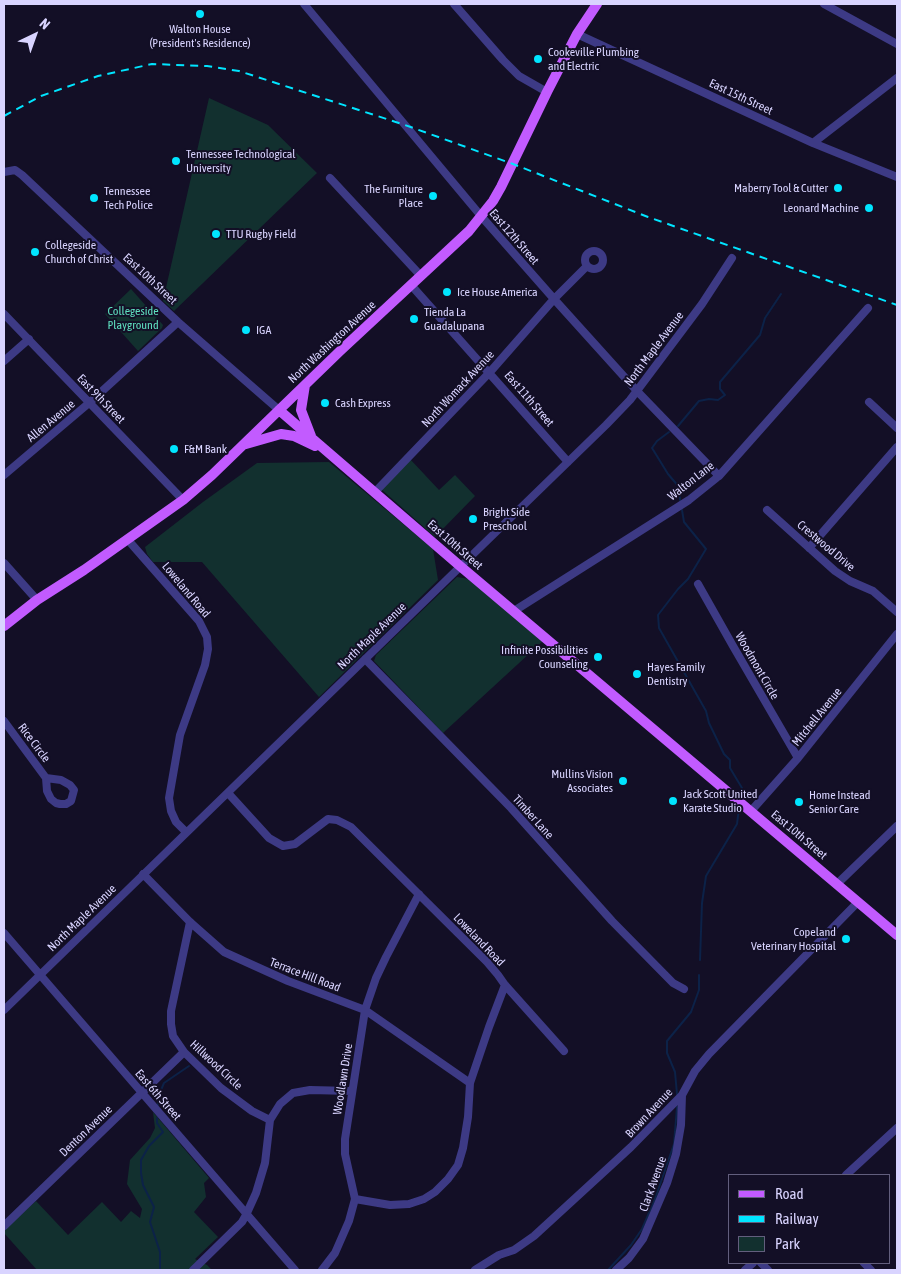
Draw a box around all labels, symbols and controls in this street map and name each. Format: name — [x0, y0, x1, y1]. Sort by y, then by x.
marker: Walton House (President's Residence) — [194, 8, 206, 20]
north arrow — [10, 10, 60, 60]
text: N — [37, 15, 53, 33]
place label: Walton House (President's Residence) — [149, 22, 251, 50]
place label: Cookeville Plumbing and Electric — [548, 45, 639, 73]
marker: Cookeville Plumbing and Electric — [532, 53, 544, 65]
street label: East 15th Street — [707, 76, 775, 118]
place label: Tennessee Technological University — [186, 147, 296, 175]
marker: Tennessee Technological University — [170, 155, 182, 167]
place label: Maberry Tool & Cutter — [734, 181, 828, 195]
place label: The Furniture Place — [364, 182, 423, 210]
marker: Maberry Tool & Cutter — [832, 182, 844, 194]
place label: Tennessee Tech Police — [104, 184, 153, 212]
marker: The Furniture Place — [427, 190, 439, 202]
marker: Tennessee Tech Police — [88, 192, 100, 204]
place label: Leonard Machine — [783, 201, 859, 215]
marker: Leonard Machine — [863, 202, 875, 214]
street label: East 12th Street — [486, 206, 542, 268]
place label: TTU Rugby Field — [226, 227, 296, 241]
marker: TTU Rugby Field — [210, 228, 222, 240]
place label: Collegeside Church of Christ — [45, 238, 113, 266]
marker: Collegeside Church of Christ — [29, 246, 41, 258]
street label: East 10th Street — [120, 250, 180, 308]
place label: Ice House America — [457, 285, 538, 299]
marker: Ice House America — [441, 286, 453, 298]
street label: North Washington Avenue — [285, 298, 379, 386]
park label: Collegeside Playground — [107, 304, 159, 332]
place label: Tienda La Guadalupana — [424, 305, 485, 333]
street label: North Maple Avenue — [621, 309, 687, 389]
marker: Tienda La Guadalupana — [408, 313, 420, 325]
place label: IGA — [256, 323, 271, 337]
marker: IGA — [240, 324, 252, 336]
street label: North Womack Avenue — [419, 348, 497, 430]
street label: East 11th Street — [501, 368, 557, 430]
street label: East 9th Street — [74, 371, 128, 427]
place label: Cash Express — [335, 396, 391, 410]
street label: Allen Avenue — [24, 397, 78, 445]
marker: Cash Express — [319, 397, 331, 409]
place label: F&M Bank — [184, 442, 227, 456]
marker: F&M Bank — [168, 443, 180, 455]
street label: Walton Lane — [665, 458, 717, 504]
place label: Bright Side Preschool — [483, 505, 530, 533]
marker: Bright Side Preschool — [467, 513, 479, 525]
street label: East 10th Street — [424, 517, 486, 573]
street label: Crestwood Drive — [794, 518, 858, 574]
street label: Loweland Road — [159, 560, 213, 620]
street label: North Maple Avenue — [335, 600, 409, 672]
street label: Woodmont Circle — [732, 630, 782, 702]
place label: Infinite Possibilities Counseling — [501, 643, 588, 671]
marker: Infinite Possibilities Counseling — [592, 651, 604, 663]
place label: Hayes Family Dentistry — [647, 660, 705, 688]
marker: Hayes Family Dentistry — [631, 668, 643, 680]
street label: Mitchell Avenue — [789, 685, 845, 749]
street label: Rice Circle — [15, 721, 53, 765]
place label: Mullins Vision Associates — [551, 767, 613, 795]
marker: Mullins Vision Associates — [617, 775, 629, 787]
place label: Jack Scott United Karate Studio — [683, 787, 758, 815]
place label: Home Instead Senior Care — [809, 788, 871, 816]
street label: Timber Lane — [510, 792, 556, 842]
marker: Jack Scott United Karate Studio — [667, 795, 679, 807]
marker: Home Instead Senior Care — [793, 796, 805, 808]
street label: East 10th Street — [768, 807, 830, 863]
street label: North Maple Avenue — [45, 882, 119, 954]
street label: Loweland Road — [450, 911, 508, 969]
place label: Copeland Veterinary Hospital — [751, 925, 836, 953]
marker: Copeland Veterinary Hospital — [840, 933, 852, 945]
street label: Terrace Hill Road — [268, 955, 342, 995]
street label: Hillwood Circle — [187, 1037, 245, 1093]
street label: Woodlawn Drive — [330, 1042, 356, 1116]
street label: East 6th Street — [132, 1067, 184, 1123]
street label: Brown Avenue — [622, 1085, 676, 1141]
street label: Denton Avenue — [57, 1102, 115, 1160]
street label: Clark Avenue — [636, 1154, 670, 1214]
legend — [728, 1174, 891, 1264]
text: Road — [775, 1185, 804, 1202]
text: Railway — [775, 1210, 819, 1227]
text: Park — [775, 1235, 800, 1252]

